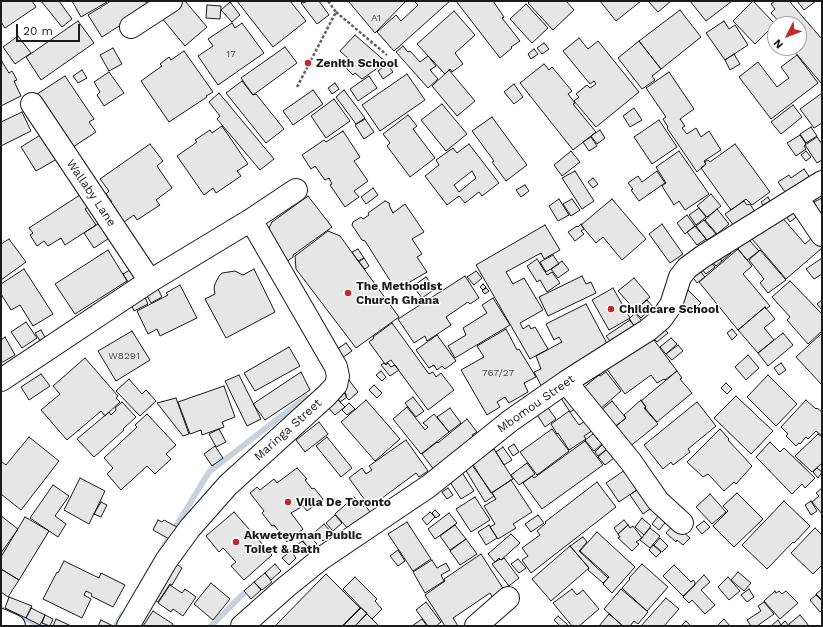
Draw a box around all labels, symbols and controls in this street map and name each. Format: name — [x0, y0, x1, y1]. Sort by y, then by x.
house number: A1 — [371, 12, 381, 24]
scale bar — [18, 16, 82, 42]
north arrow — [767, 16, 807, 56]
text: 20 m — [23, 24, 53, 38]
text: N — [771, 36, 786, 51]
house number: 17 — [226, 48, 236, 60]
place label: Zenith School — [316, 56, 398, 70]
marker: Zenith School — [303, 58, 313, 68]
street label: Wallaby Lane — [63, 157, 119, 229]
place label: The Methodist Church Ghana — [356, 279, 442, 307]
marker: The Methodist Church Ghana — [343, 288, 353, 298]
place label: Childcare School — [619, 302, 719, 316]
marker: Childcare School — [606, 304, 616, 314]
house number: W8291 — [108, 350, 140, 362]
house number: 767/27 — [482, 367, 514, 379]
street label: Mbomou Street — [495, 372, 577, 436]
street label: Maringa Street — [251, 396, 325, 464]
place label: Villa De Toronto — [296, 495, 391, 509]
marker: Villa De Toronto — [283, 497, 293, 507]
place label: Akweteyman Public Toilet & Bath — [244, 528, 362, 556]
marker: Akweteyman Public Toilet & Bath — [231, 537, 241, 547]

